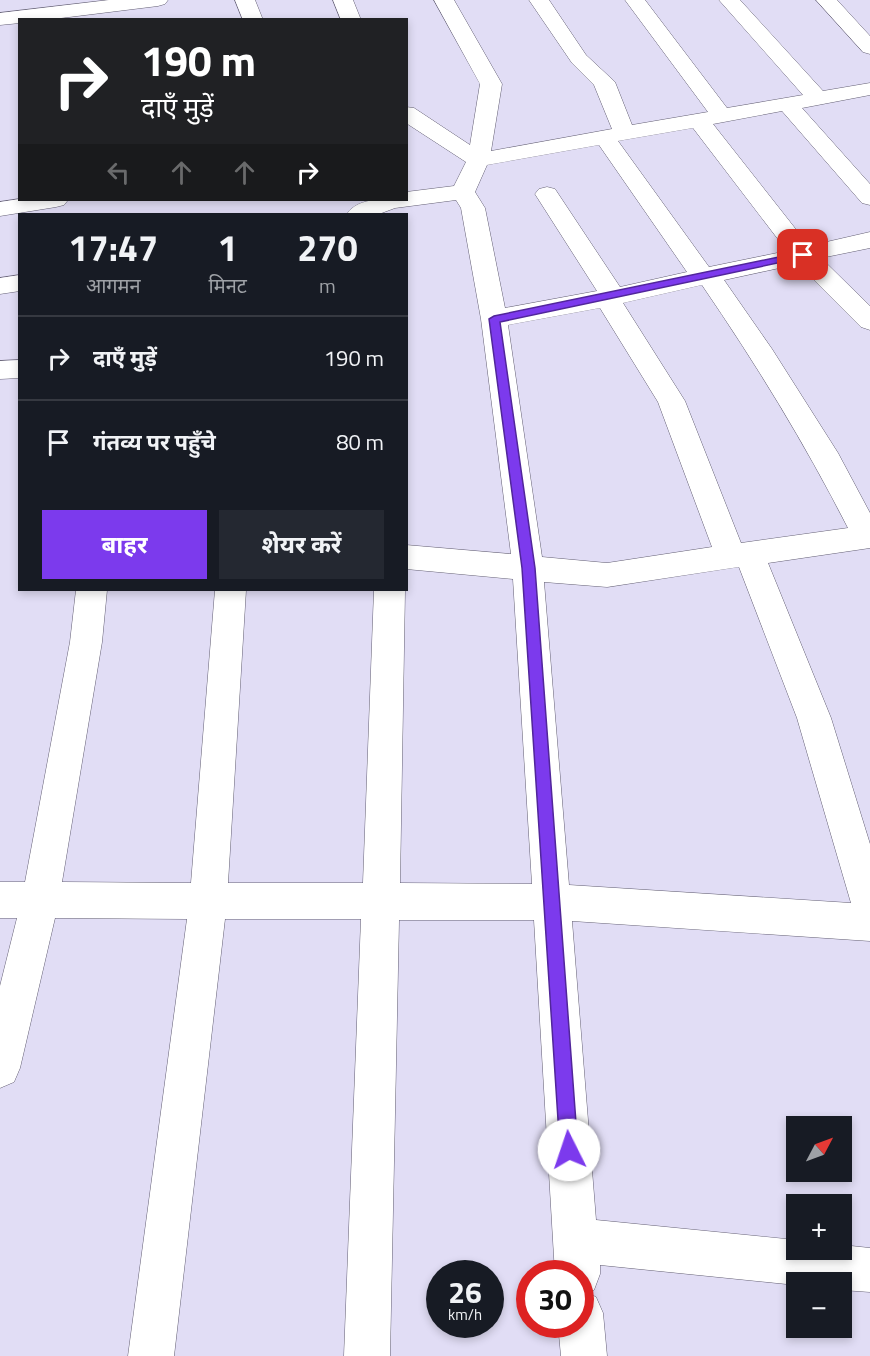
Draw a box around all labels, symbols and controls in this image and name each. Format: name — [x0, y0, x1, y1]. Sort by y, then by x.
text: 190 m — [141, 28, 256, 92]
icon: right — [42, 42, 120, 120]
text: दाएँ मुड़ें — [141, 86, 214, 127]
icon: left — [102, 156, 135, 189]
icon: ahead — [165, 156, 198, 189]
icon: ahead — [228, 156, 261, 189]
icon: right — [291, 156, 324, 189]
text: 17:47 — [68, 220, 158, 275]
text: 1 — [218, 220, 238, 275]
text: 270 — [297, 220, 358, 275]
pin — [777, 229, 828, 280]
icon: arrive — [786, 238, 819, 271]
text: आगमन — [86, 270, 141, 301]
text: मिनट — [209, 270, 247, 301]
text: m — [319, 270, 336, 301]
text: दाएँ मुड़ें — [93, 341, 157, 375]
text: 190 m — [324, 341, 384, 375]
icon: right — [42, 342, 75, 375]
text: गंतव्य पर पहुँचे — [93, 425, 216, 459]
text: 80 m — [336, 425, 384, 459]
icon: arrive — [42, 426, 75, 459]
button: बाहर — [42, 510, 207, 579]
button: शेयर करें — [219, 510, 384, 579]
north arrow — [786, 1116, 852, 1182]
map controls — [786, 1116, 852, 1338]
position arrow — [537, 1118, 601, 1182]
button: + — [786, 1194, 852, 1260]
speed limit sign: 30 — [516, 1260, 594, 1338]
text: 26 — [448, 1269, 482, 1315]
button: − — [786, 1272, 852, 1338]
text: km/h — [448, 1303, 482, 1326]

